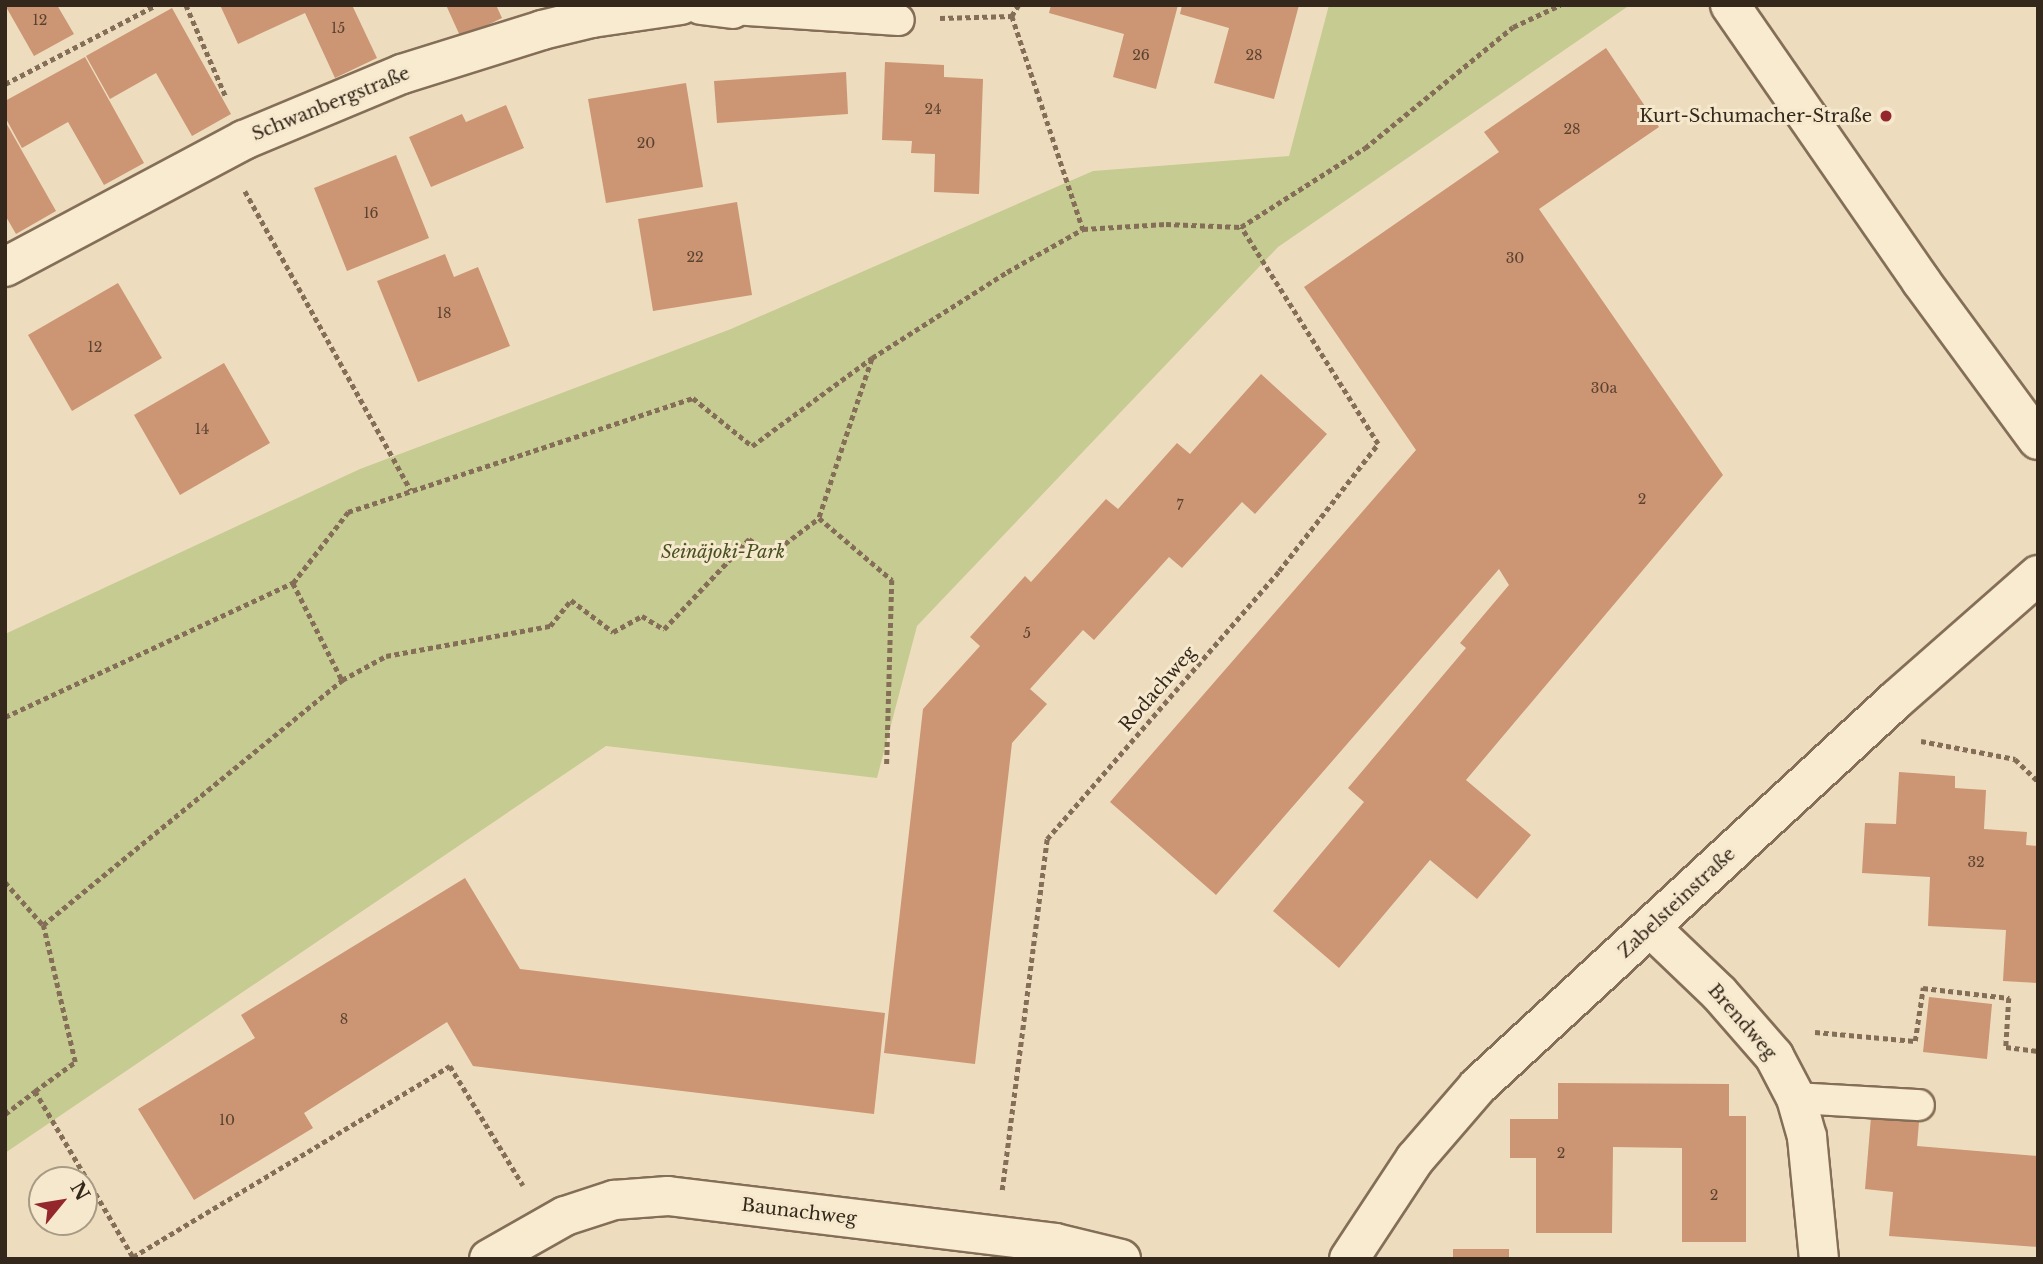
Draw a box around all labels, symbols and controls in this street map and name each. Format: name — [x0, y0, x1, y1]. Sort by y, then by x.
house number: 12 — [33, 12, 47, 28]
house number: 15 — [331, 20, 345, 36]
house number: 26 — [1132, 47, 1150, 63]
house number: 28 — [1245, 47, 1263, 63]
street label: Schwanbergstraße — [249, 62, 413, 146]
house number: 24 — [925, 101, 941, 117]
place label: Kurt-Schumacher-Straße — [1639, 105, 1872, 127]
marker: Kurt-Schumacher-Straße — [1878, 108, 1894, 124]
house number: 28 — [1563, 121, 1581, 137]
house number: 20 — [637, 135, 655, 151]
house number: 16 — [363, 205, 379, 221]
house number: 22 — [686, 249, 704, 265]
house number: 30 — [1506, 250, 1524, 266]
house number: 18 — [437, 305, 451, 321]
house number: 12 — [88, 339, 102, 355]
house number: 30a — [1591, 380, 1617, 396]
house number: 14 — [195, 421, 209, 437]
house number: 2 — [1638, 491, 1646, 507]
house number: 7 — [1176, 497, 1184, 513]
park label: Seinäjoki-Park — [661, 541, 785, 563]
house number: 5 — [1023, 625, 1031, 641]
street label: Rodachweg — [1115, 642, 1201, 736]
street label: Zabelsteinstraße — [1614, 843, 1740, 963]
house number: 32 — [1967, 854, 1985, 870]
street label: Brendweg — [1703, 980, 1781, 1064]
house number: 8 — [340, 1011, 348, 1027]
house number: 10 — [219, 1112, 235, 1128]
house number: 2 — [1557, 1145, 1565, 1161]
north arrow — [28, 1166, 98, 1236]
text: N — [65, 1178, 94, 1205]
house number: 2 — [1710, 1187, 1718, 1203]
street label: Baunachweg — [740, 1194, 858, 1230]

